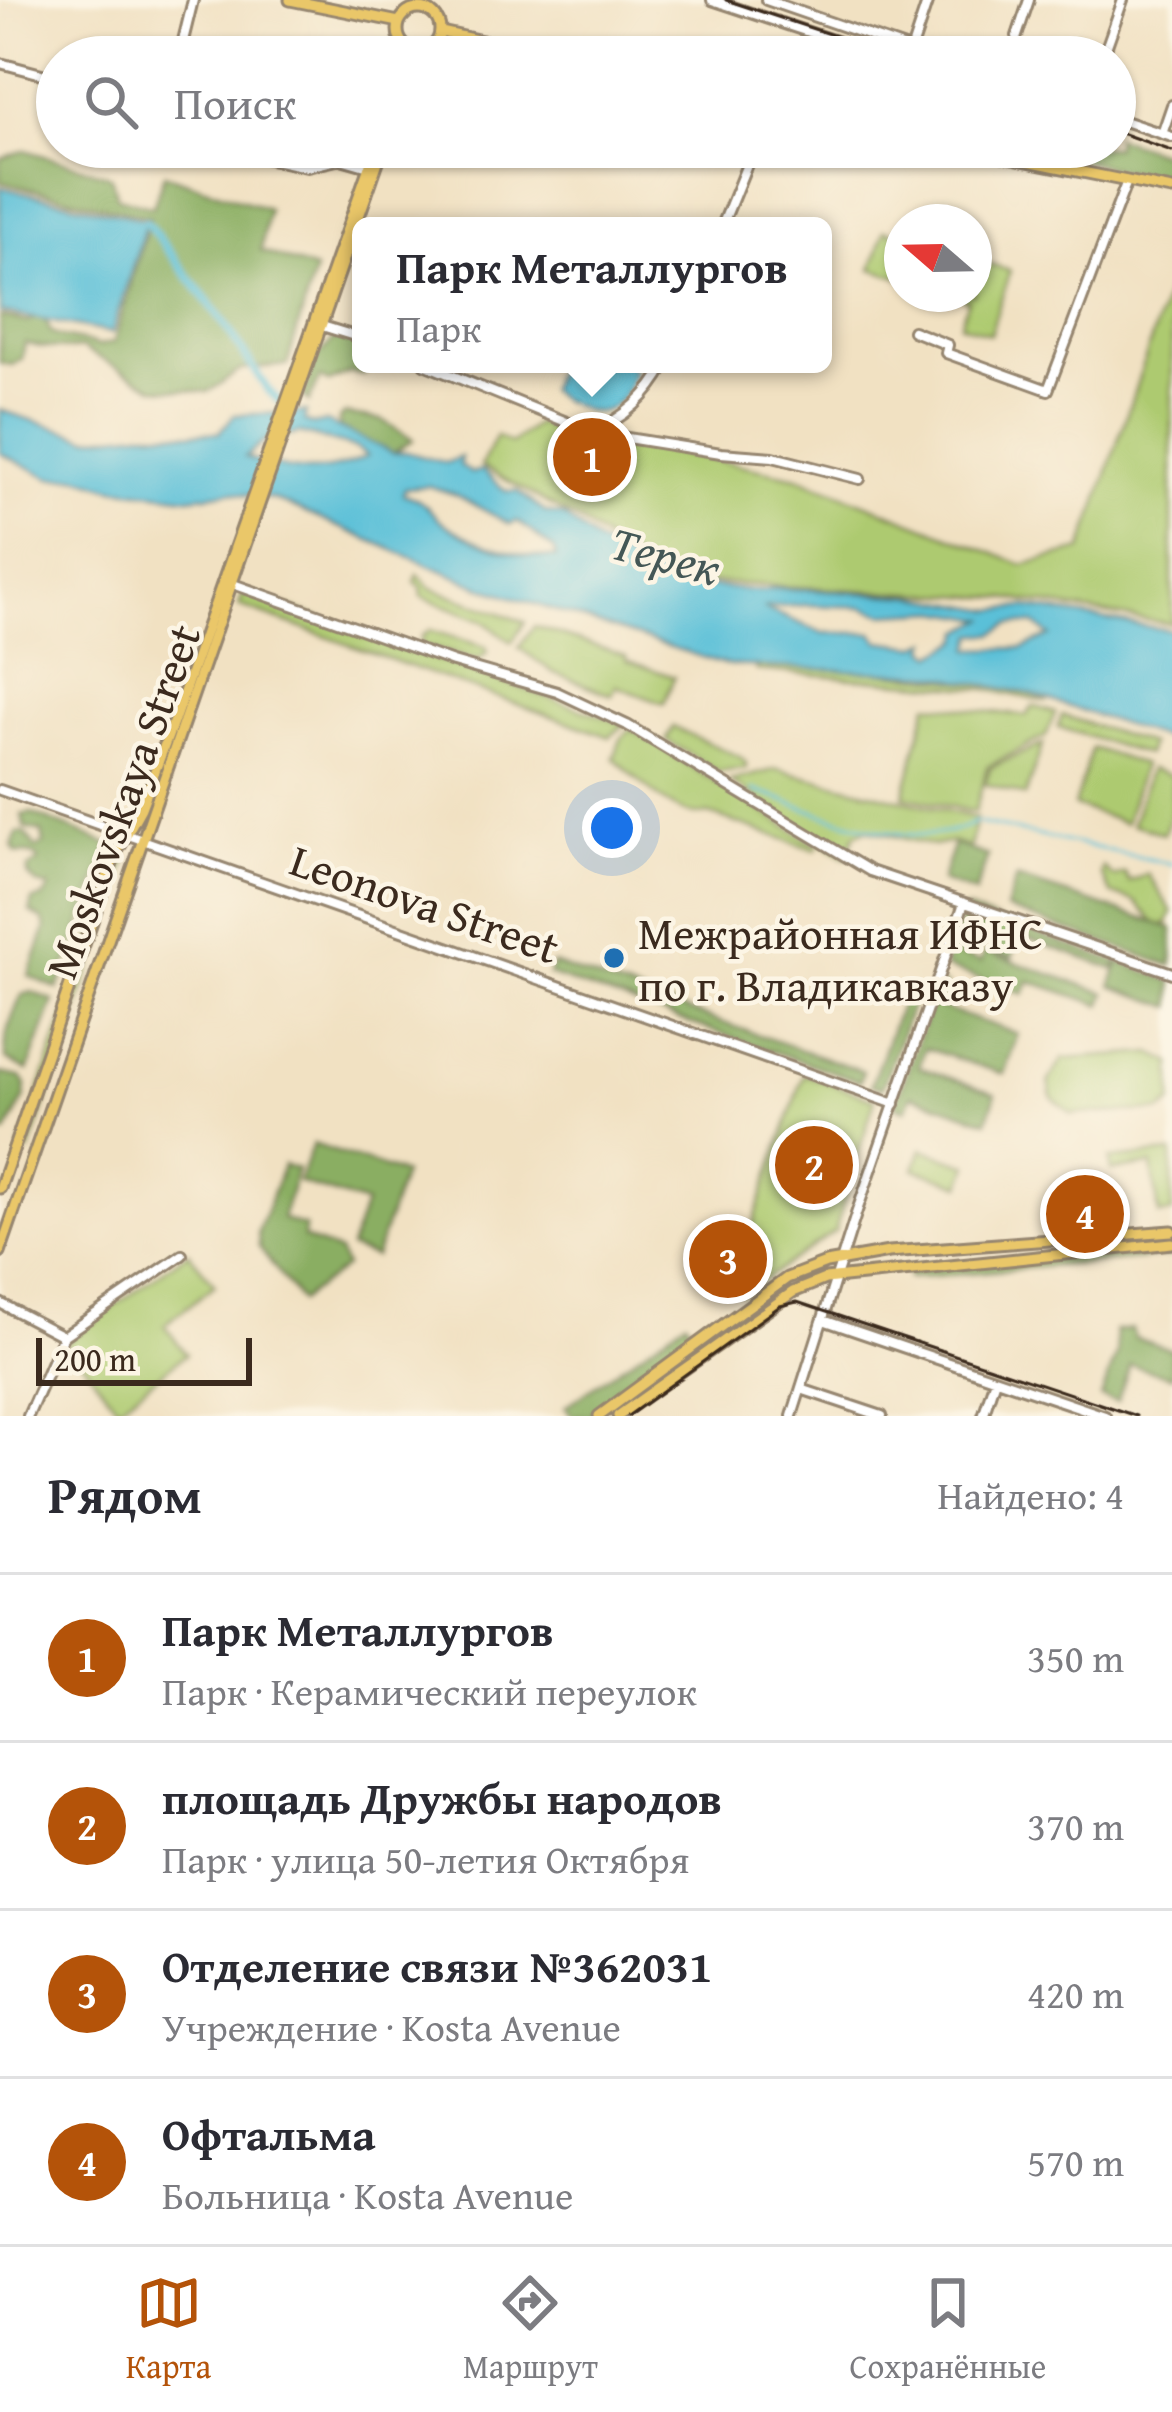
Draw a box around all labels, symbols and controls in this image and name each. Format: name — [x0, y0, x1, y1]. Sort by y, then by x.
search box — [36, 36, 1136, 168]
icon: search — [78, 69, 144, 135]
text: Поиск — [174, 70, 296, 135]
north arrow — [884, 204, 992, 312]
popup — [352, 217, 832, 373]
text: Парк Металлургов — [396, 234, 788, 299]
text: Парк — [396, 299, 481, 356]
pin: 1 — [553, 412, 631, 502]
water label: Терек — [603, 506, 729, 604]
street label: Moskovskaya Street — [28, 615, 216, 987]
your location — [582, 798, 642, 858]
street label: Leonova Street — [282, 827, 568, 979]
place label: Межрайонная ИФНС по г. Владикавказу — [638, 900, 1043, 1017]
marker: Межрайонная ИФНС по г. Владикавказу — [601, 945, 627, 971]
pin: 2 — [775, 1120, 853, 1210]
pin: 4 — [1046, 1169, 1124, 1259]
pin: 3 — [689, 1214, 767, 1304]
scale bar — [36, 1332, 252, 1385]
text: 200 m — [54, 1335, 136, 1383]
text: Рядом — [48, 1457, 202, 1532]
text: Найдено: 4 — [937, 1466, 1124, 1523]
text: Парк Металлургов — [162, 1597, 554, 1662]
text: 1 — [77, 1629, 97, 1686]
text: 350 m — [1027, 1629, 1124, 1686]
text: Парк · Керамический переулок — [162, 1662, 697, 1719]
text: площадь Дружбы народов — [162, 1765, 722, 1830]
text: 2 — [77, 1797, 97, 1854]
text: 370 m — [1027, 1797, 1124, 1854]
text: Парк · улица 50-летия Октября — [162, 1830, 689, 1887]
text: Отделение связи №362031 — [162, 1933, 712, 1998]
text: 3 — [77, 1965, 97, 2022]
text: 420 m — [1027, 1965, 1124, 2022]
text: Учреждение · Kosta Avenue — [162, 1998, 621, 2055]
text: Офтальма — [162, 2101, 376, 2166]
text: 4 — [77, 2133, 97, 2190]
text: 570 m — [1027, 2133, 1124, 2190]
text: Больница · Kosta Avenue — [162, 2166, 573, 2223]
tab: Карта — [126, 2270, 211, 2390]
tab: Маршрут — [463, 2270, 598, 2390]
tab: Сохранённые — [850, 2270, 1046, 2390]

